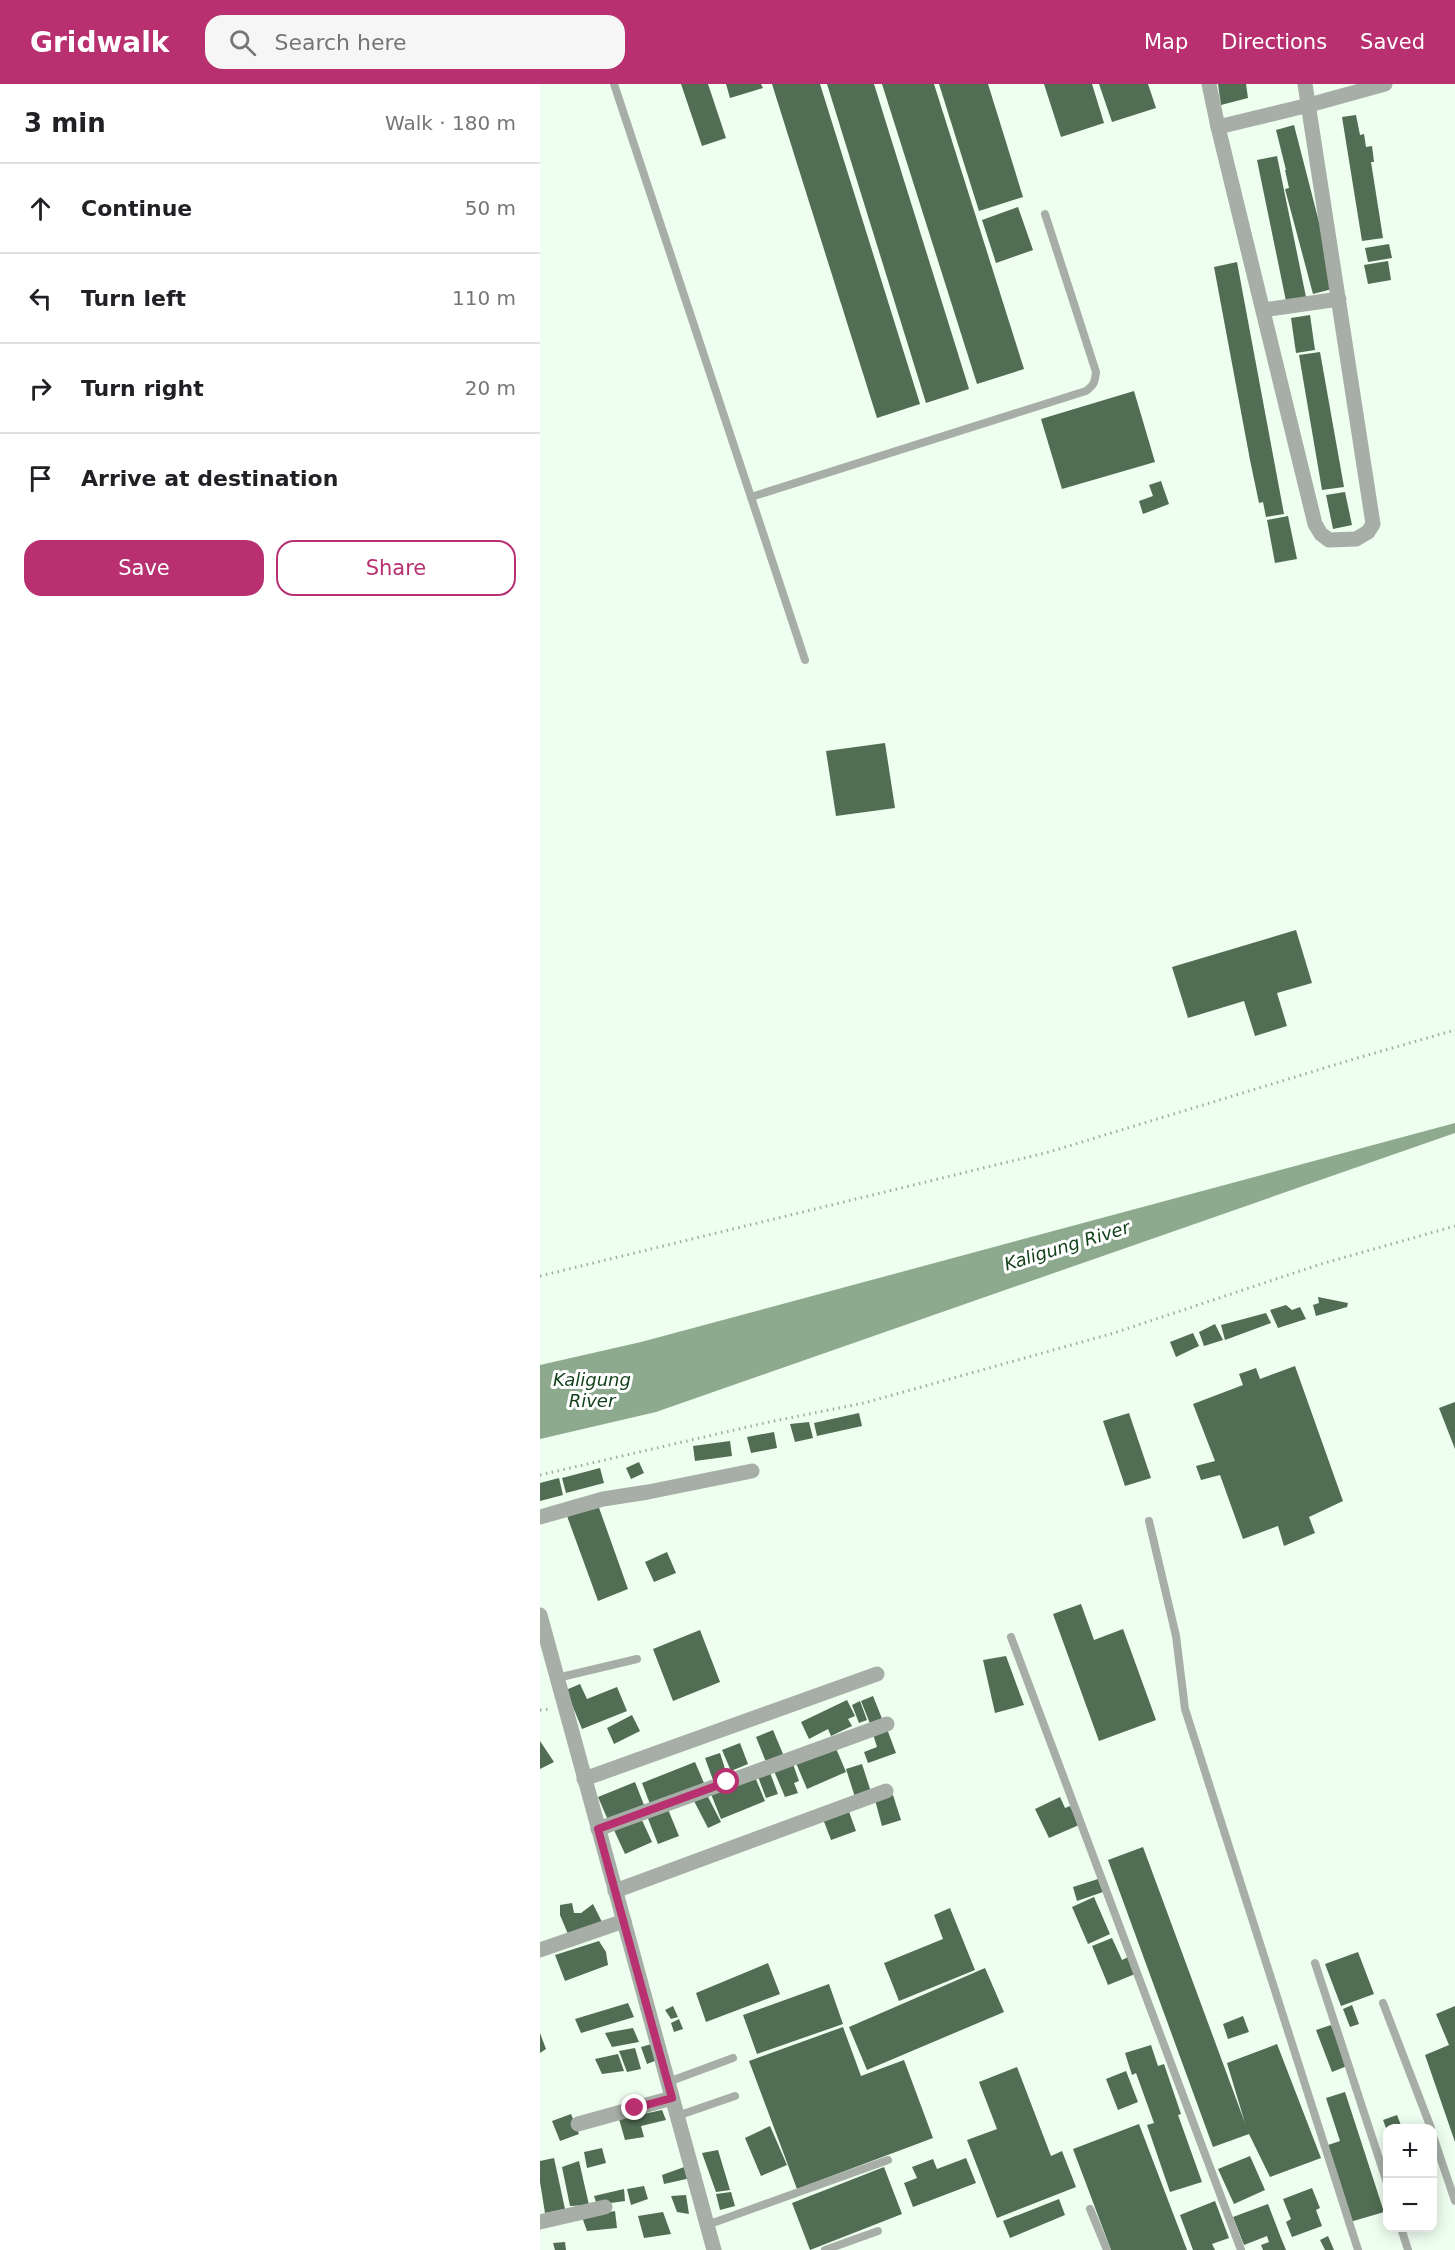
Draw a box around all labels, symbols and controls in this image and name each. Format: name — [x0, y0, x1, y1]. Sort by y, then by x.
search box — [205, 15, 625, 69]
text: Gridwalk — [30, 26, 169, 59]
icon: search — [226, 26, 259, 59]
text: Search here — [274, 30, 407, 55]
text: Map — [1144, 30, 1188, 54]
text: Directions — [1221, 30, 1327, 54]
text: Saved — [1360, 30, 1425, 54]
text: 3 min — [24, 108, 106, 138]
text: Walk · 180 m — [385, 111, 516, 135]
icon: ahead — [24, 192, 57, 225]
text: Continue — [81, 196, 192, 221]
text: 50 m — [465, 196, 516, 220]
icon: left — [24, 282, 57, 315]
text: Turn left — [81, 286, 186, 311]
text: 110 m — [452, 286, 516, 310]
icon: right — [24, 372, 57, 405]
text: Turn right — [81, 376, 204, 401]
text: 20 m — [465, 376, 516, 400]
icon: arrive — [24, 462, 57, 495]
text: Arrive at destination — [81, 466, 338, 491]
button: Save — [24, 540, 264, 596]
button: Share — [276, 540, 516, 596]
water label: Kaligung River — [1002, 1216, 1134, 1275]
water label: Kaligung River — [553, 1369, 631, 1411]
route start — [713, 1768, 739, 1794]
route end — [621, 2094, 647, 2120]
map controls — [1383, 2124, 1437, 2232]
button: + — [1383, 2124, 1437, 2178]
button: − — [1383, 2178, 1437, 2232]

